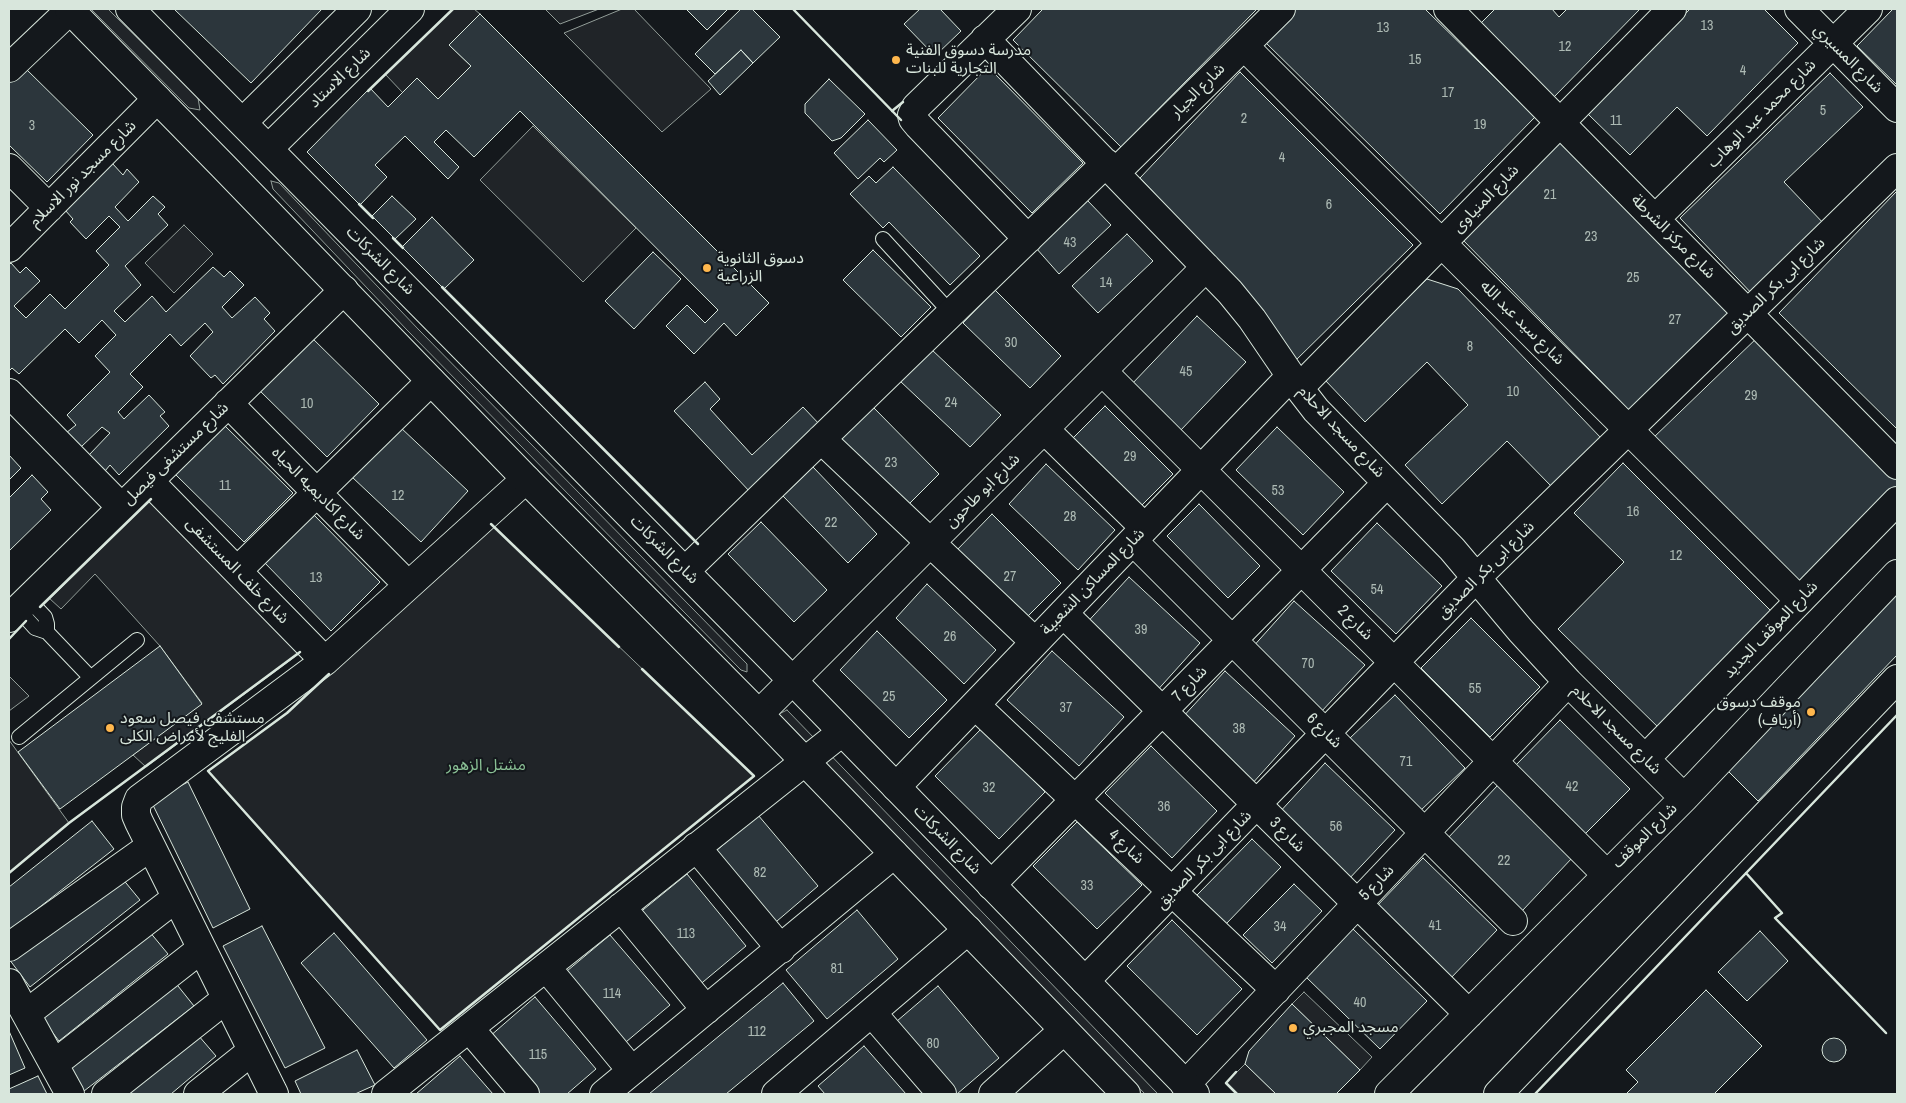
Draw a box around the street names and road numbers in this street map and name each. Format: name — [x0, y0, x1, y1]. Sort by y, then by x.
street label: شارع المسيري — [1809, 20, 1887, 98]
street label: شارع الاستاد — [305, 44, 375, 112]
street label: شارع محمد عبد الوهاب — [1704, 56, 1820, 172]
street label: شارع الجيار — [1167, 60, 1229, 122]
street label: شارع مسجد نور الاسلام — [25, 116, 141, 232]
street label: شارع المنياوى — [1449, 161, 1523, 237]
street label: شارع مركز الشرطة — [1627, 191, 1719, 283]
street label: شارع الشركات — [342, 223, 418, 299]
street label: شارع ابى بكر الصديق — [1723, 234, 1829, 338]
street label: شارع سيد عبد الله — [1476, 277, 1568, 369]
street label: شارع مسجد الاحلام — [1293, 382, 1389, 482]
street label: شارع مستشفى فيصل — [119, 399, 233, 509]
street label: شارع اكاديميه الحياه — [267, 443, 369, 545]
street label: شارع ابو طاحون — [942, 450, 1024, 532]
street label: شارع الشركات — [626, 512, 702, 588]
street label: شارع خلف المستشفى — [181, 514, 293, 628]
street label: شارع ابى بكر الصديق — [1433, 517, 1539, 623]
street label: شارع المساكن الشعبية — [1037, 524, 1149, 640]
street label: شارع الموقف الجديد — [1720, 577, 1822, 683]
street label: شارع 2 — [1333, 601, 1377, 645]
street label: شارع 7 — [1168, 662, 1212, 706]
street label: شارع مسجد الاحلام — [1567, 681, 1665, 779]
street label: شارع 6 — [1302, 709, 1346, 753]
street label: شارع الموقف — [1608, 799, 1682, 873]
street label: شارع الشركات — [909, 801, 985, 879]
street label: شارع ابى بكر الصديق — [1152, 807, 1256, 913]
street label: شارع 3 — [1265, 813, 1309, 857]
street label: شارع 4 — [1104, 826, 1148, 868]
street label: شارع 5 — [1355, 861, 1399, 905]

